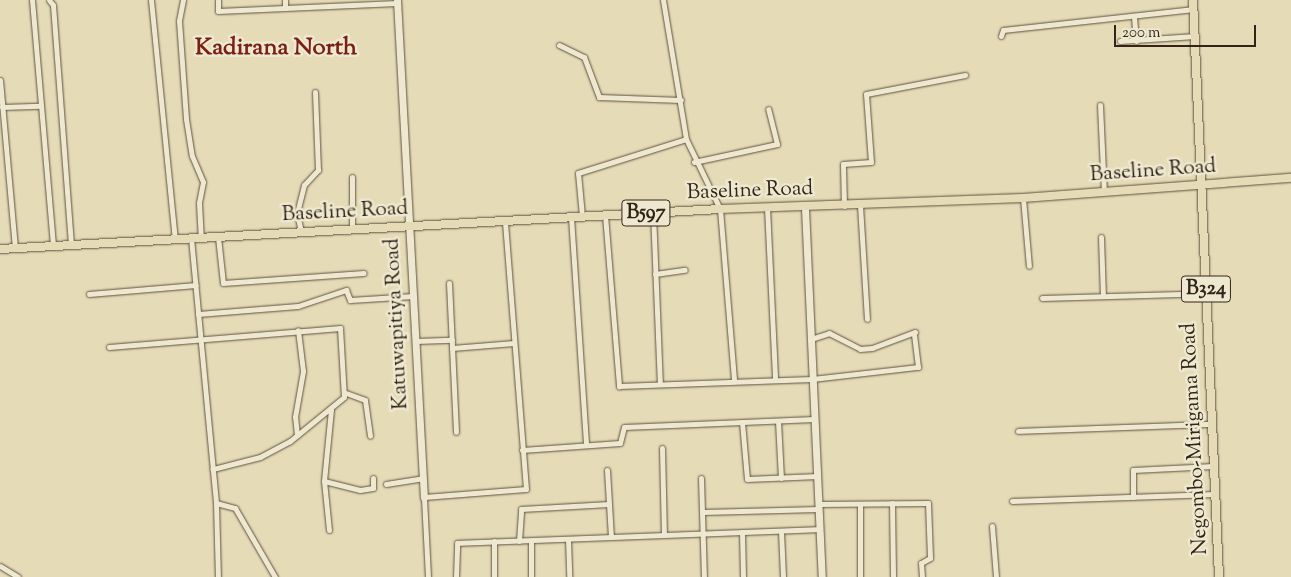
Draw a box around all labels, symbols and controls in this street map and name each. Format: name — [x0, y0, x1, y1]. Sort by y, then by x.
scale bar — [1116, 15, 1258, 47]
text: 200 m — [1122, 23, 1161, 44]
district label: Kadirana North — [195, 35, 357, 63]
street label: Baseline Road — [1089, 154, 1217, 188]
street label: Baseline Road — [686, 176, 814, 206]
street label: Baseline Road — [281, 196, 409, 228]
road number: B597 — [621, 196, 671, 230]
street label: Katuwapitiya Road — [380, 238, 414, 410]
road number: B324 — [1180, 272, 1232, 306]
street label: Negombo-Mirigama Road — [1176, 322, 1214, 556]

